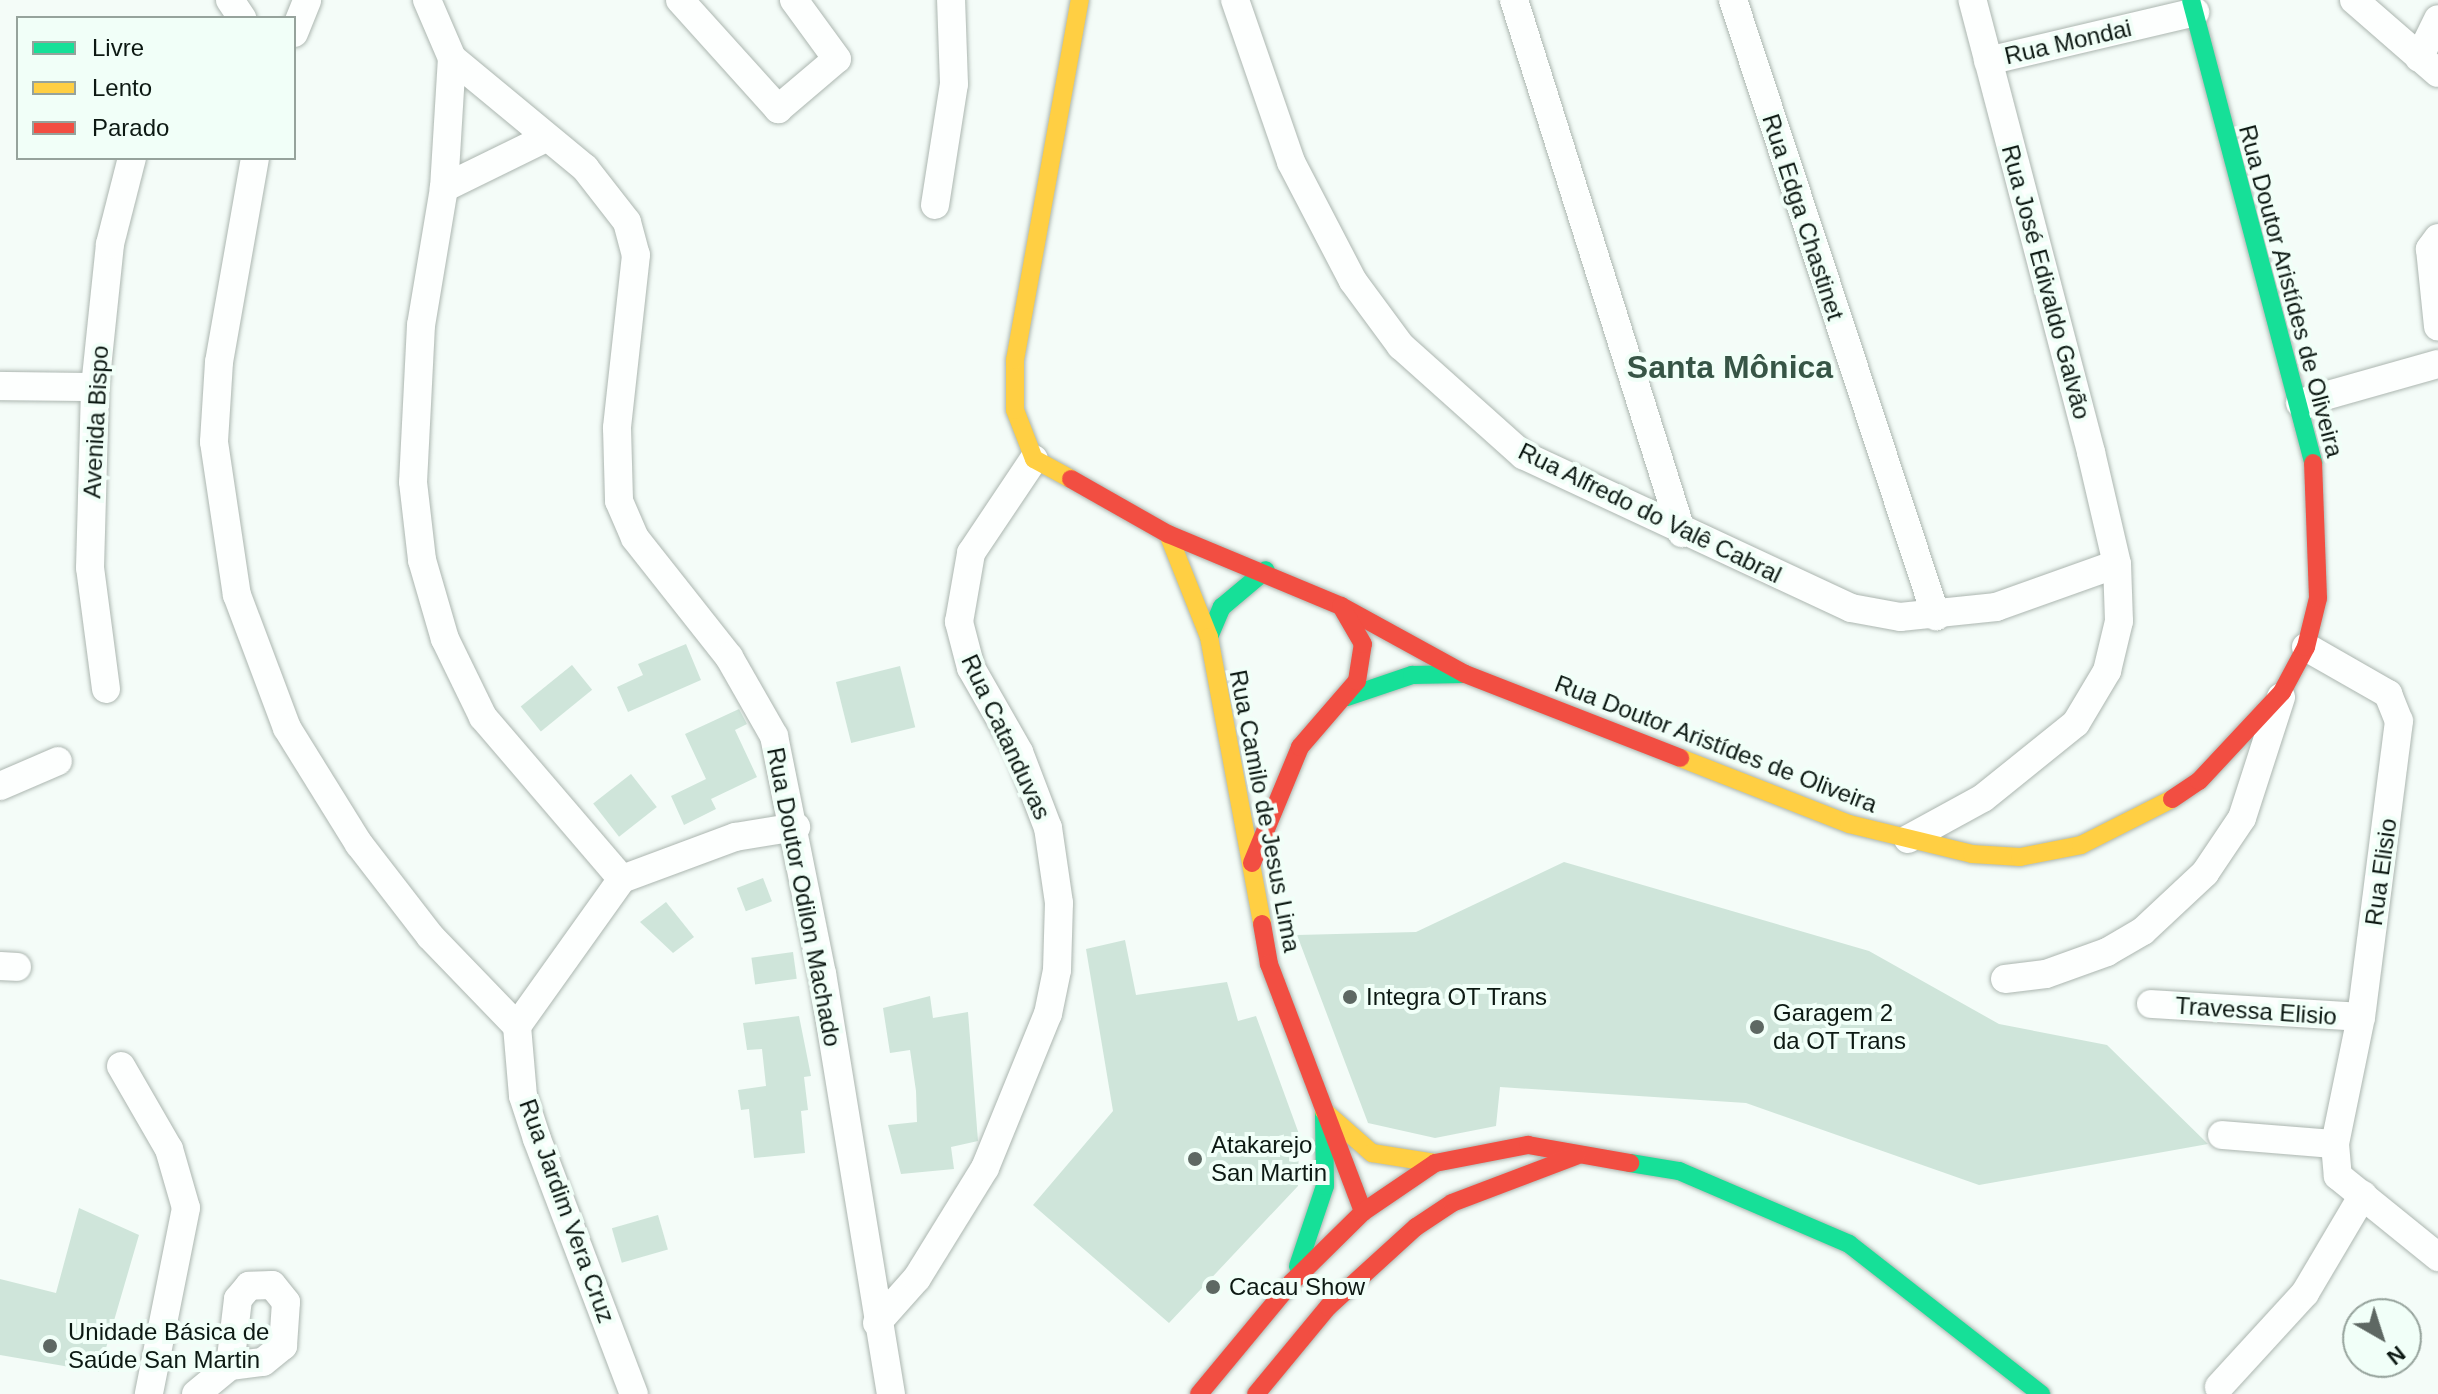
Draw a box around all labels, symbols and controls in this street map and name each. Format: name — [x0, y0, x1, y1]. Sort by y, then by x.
street label: Rua Mondai — [2002, 13, 2134, 71]
legend — [16, 16, 296, 160]
text: Livre — [92, 34, 144, 61]
text: Lento — [92, 74, 152, 101]
street label: Rua Edga Chastinet — [1756, 110, 1850, 324]
text: Parado — [92, 114, 169, 141]
street label: Rua Doutor Aristídes de Oliveira — [2233, 121, 2349, 461]
street label: Rua José Edivaldo Galvão — [1995, 142, 2097, 422]
street label: Avenida Bispo — [78, 345, 114, 499]
district label: Santa Mônica — [1627, 348, 1833, 386]
street label: Rua Alfredo do Valê Cabral — [1513, 436, 1787, 590]
street label: Rua Catanduvas — [955, 650, 1057, 824]
street label: Rua Camilo de Jesus Lima — [1224, 667, 1306, 955]
street label: Rua Doutor Aristídes de Oliveira — [1550, 669, 1882, 819]
street label: Rua Doutor Odilon Machado — [761, 745, 847, 1049]
street label: Rua Elisio — [2359, 816, 2403, 928]
place label: Integra OT Trans — [1366, 983, 1548, 1011]
marker: Integra OT Trans — [1341, 988, 1359, 1006]
street label: Travessa Elisio — [2174, 991, 2338, 1031]
place label: Garagem 2 da OT Trans — [1773, 999, 1907, 1055]
marker: Garagem 2 da OT Trans — [1748, 1018, 1766, 1036]
street label: Rua Jardim Vera Cruz — [513, 1095, 621, 1327]
place label: Atakarejo San Martin — [1211, 1131, 1327, 1187]
marker: Atakarejo San Martin — [1186, 1150, 1204, 1168]
place label: Cacau Show — [1229, 1273, 1365, 1301]
marker: Cacau Show — [1204, 1278, 1222, 1296]
north arrow — [2342, 1298, 2422, 1378]
place label: Unidade Básica de Saúde San Martin — [68, 1318, 269, 1374]
marker: Unidade Básica de Saúde San Martin — [39, 1335, 61, 1357]
text: N — [2382, 1341, 2410, 1370]

